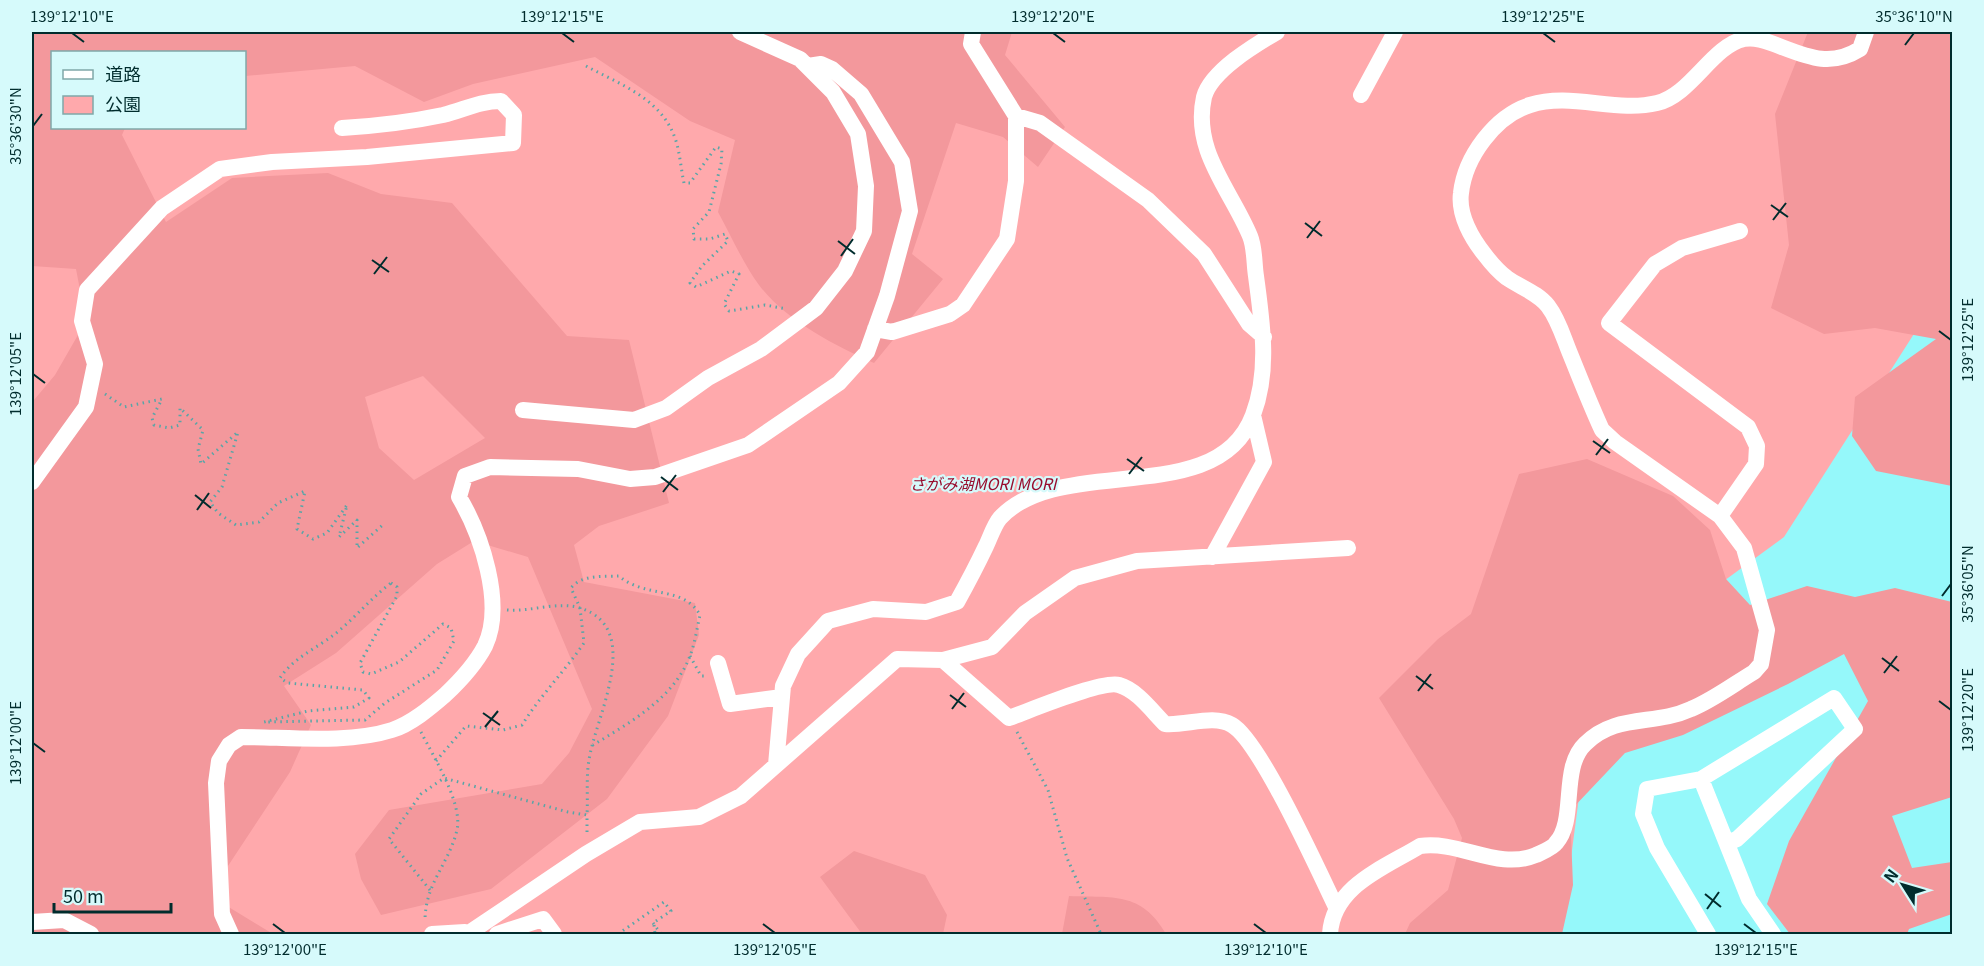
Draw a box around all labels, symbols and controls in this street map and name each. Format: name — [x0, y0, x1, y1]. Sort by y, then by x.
text: 139°12'10"E — [30, 5, 114, 26]
text: 139°12'15"E — [520, 5, 604, 26]
text: 139°12'20"E — [1011, 5, 1095, 26]
text: 139°12'25"E — [1501, 5, 1585, 26]
text: 35°36'10"N — [1875, 5, 1953, 26]
legend — [51, 51, 246, 129]
text: 道路 — [105, 60, 141, 86]
text: 35°36'30"N — [4, 87, 25, 165]
text: 公園 — [105, 90, 141, 116]
text: 139°12'25"E — [1956, 298, 1977, 382]
text: 139°12'05"E — [4, 332, 25, 416]
park label: さがみ湖MORI MORI — [909, 471, 1059, 495]
text: 35°36'05"N — [1956, 545, 1977, 623]
text: 139°12'20"E — [1956, 668, 1977, 752]
text: 139°12'00"E — [4, 701, 25, 785]
north arrow — [1873, 855, 1933, 915]
text: N — [1877, 863, 1903, 887]
scale bar — [54, 876, 171, 914]
text: 50 m — [63, 882, 104, 908]
text: 139°12'00"E — [243, 938, 327, 959]
text: 139°12'05"E — [733, 938, 817, 959]
text: 139°12'10"E — [1224, 938, 1308, 959]
text: 139°12'15"E — [1714, 938, 1798, 959]

